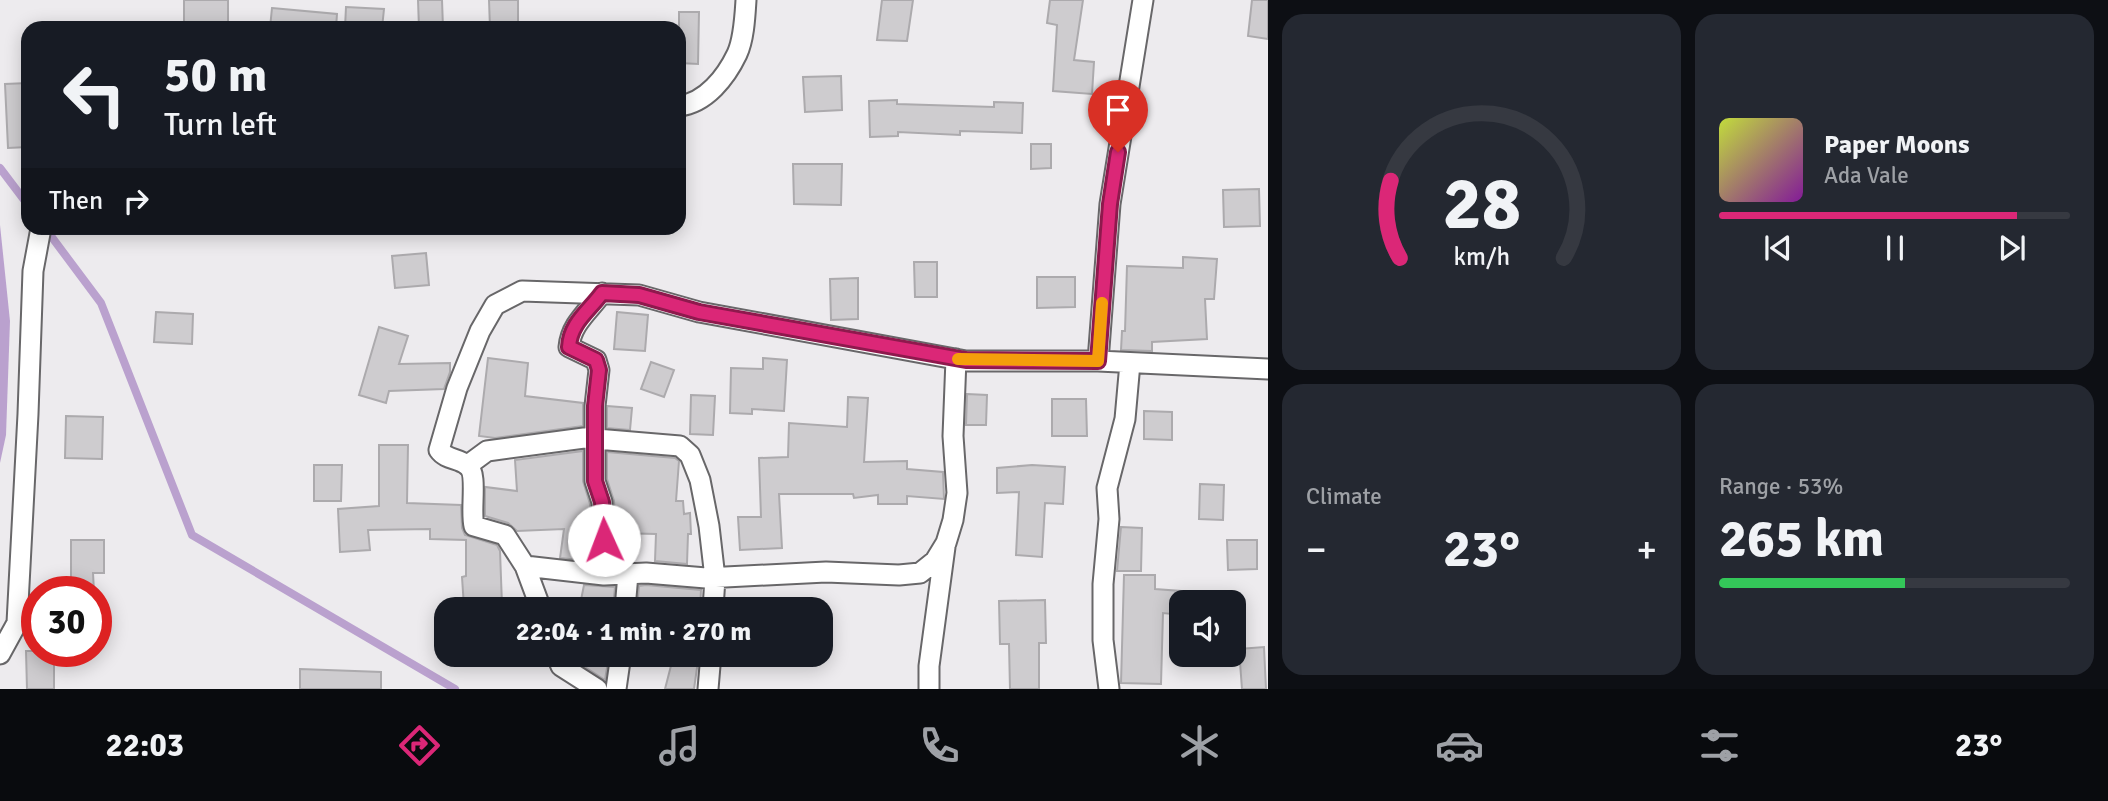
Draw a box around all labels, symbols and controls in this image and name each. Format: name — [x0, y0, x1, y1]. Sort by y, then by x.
text: 50 m — [164, 45, 267, 105]
icon: left — [49, 49, 140, 140]
pin — [1088, 80, 1148, 152]
icon: arrive — [1099, 91, 1137, 129]
text: Turn left — [164, 105, 277, 144]
text: Paper Moons — [1824, 129, 1970, 161]
text: 28 — [1442, 161, 1521, 250]
text: Ada Vale — [1824, 161, 1909, 190]
icon: right — [117, 182, 155, 220]
text: Then — [49, 185, 103, 217]
icon: previous — [1759, 229, 1797, 267]
icon: pause — [1876, 229, 1914, 267]
icon: next — [1993, 229, 2031, 267]
text: km/h — [1453, 241, 1510, 272]
text: Range · 53% — [1719, 472, 1843, 501]
text: Climate — [1306, 482, 1382, 511]
position arrow — [567, 503, 641, 577]
text: 265 km — [1719, 507, 1884, 571]
text: 23° — [1443, 517, 1520, 581]
text: − — [1306, 526, 1327, 573]
text: + — [1636, 526, 1657, 573]
speed limit sign: 30 — [21, 576, 112, 667]
map controls — [1169, 590, 1246, 667]
button: sound — [1169, 590, 1246, 667]
text: 22:04 · 1 min · 270 m — [516, 616, 751, 648]
icon: directions — [395, 721, 444, 770]
icon: music — [655, 721, 704, 770]
icon: phone — [915, 721, 964, 770]
icon: climate — [1175, 721, 1224, 770]
icon: car — [1435, 721, 1484, 770]
icon: filters — [1695, 721, 1744, 770]
text: 22:03 — [106, 726, 184, 765]
text: 23° — [1955, 726, 2002, 765]

